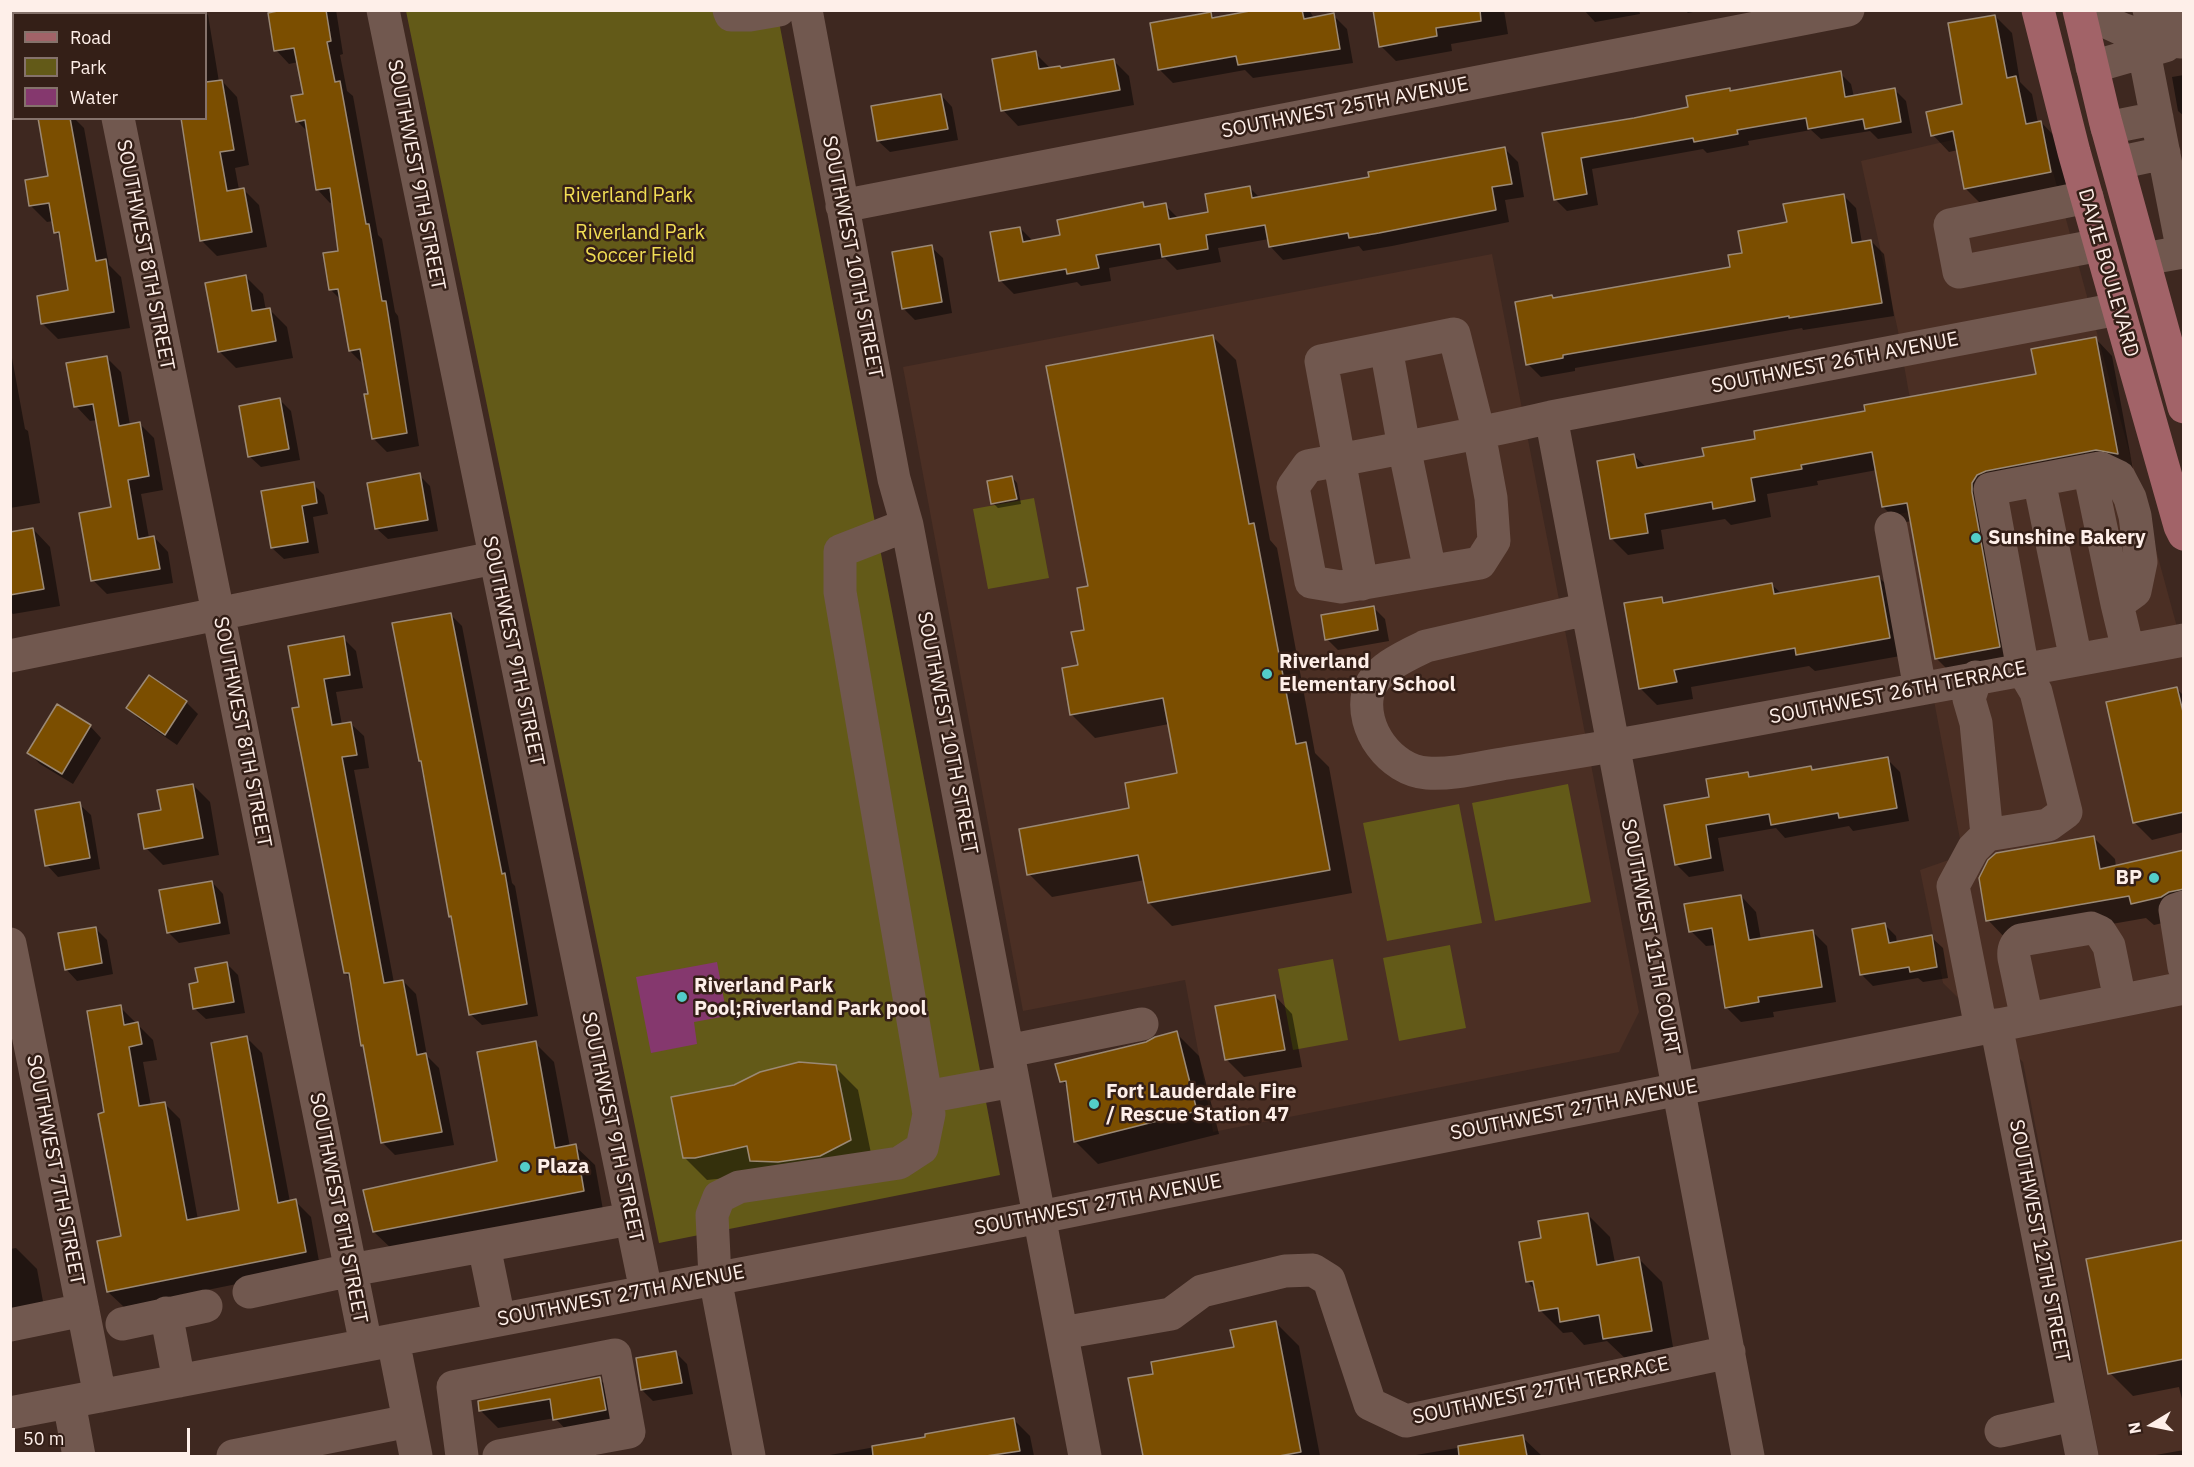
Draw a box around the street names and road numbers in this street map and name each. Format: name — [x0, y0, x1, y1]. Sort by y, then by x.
street label: SOUTHWEST 9TH STREET — [382, 58, 450, 292]
street label: SOUTHWEST 25TH AVENUE — [1219, 72, 1471, 144]
street label: SOUTHWEST 10TH STREET — [817, 134, 887, 380]
street label: SOUTHWEST 8TH STREET — [111, 138, 179, 372]
street label: DAVIE BOULEVARD — [2072, 186, 2144, 360]
street label: SOUTHWEST 26TH AVENUE — [1709, 327, 1961, 399]
street label: SOUTHWEST 9TH STREET — [477, 534, 549, 768]
street label: SOUTHWEST 10TH STREET — [912, 610, 982, 856]
street label: SOUTHWEST 8TH STREET — [208, 615, 276, 849]
street label: SOUTHWEST 26TH TERRACE — [1767, 656, 2029, 730]
street label: SOUTHWEST 11TH COURT — [1615, 817, 1685, 1057]
street label: SOUTHWEST 9TH STREET — [576, 1010, 648, 1244]
street label: SOUTHWEST 7TH STREET — [21, 1053, 89, 1287]
street label: SOUTHWEST 27TH AVENUE — [1448, 1074, 1700, 1146]
street label: SOUTHWEST 8TH STREET — [304, 1091, 372, 1325]
street label: SOUTHWEST 12TH STREET — [2004, 1118, 2074, 1364]
street label: SOUTHWEST 27TH AVENUE — [972, 1169, 1224, 1241]
street label: SOUTHWEST 27TH AVENUE — [495, 1260, 747, 1332]
street label: SOUTHWEST 27TH TERRACE — [1411, 1352, 1671, 1430]

